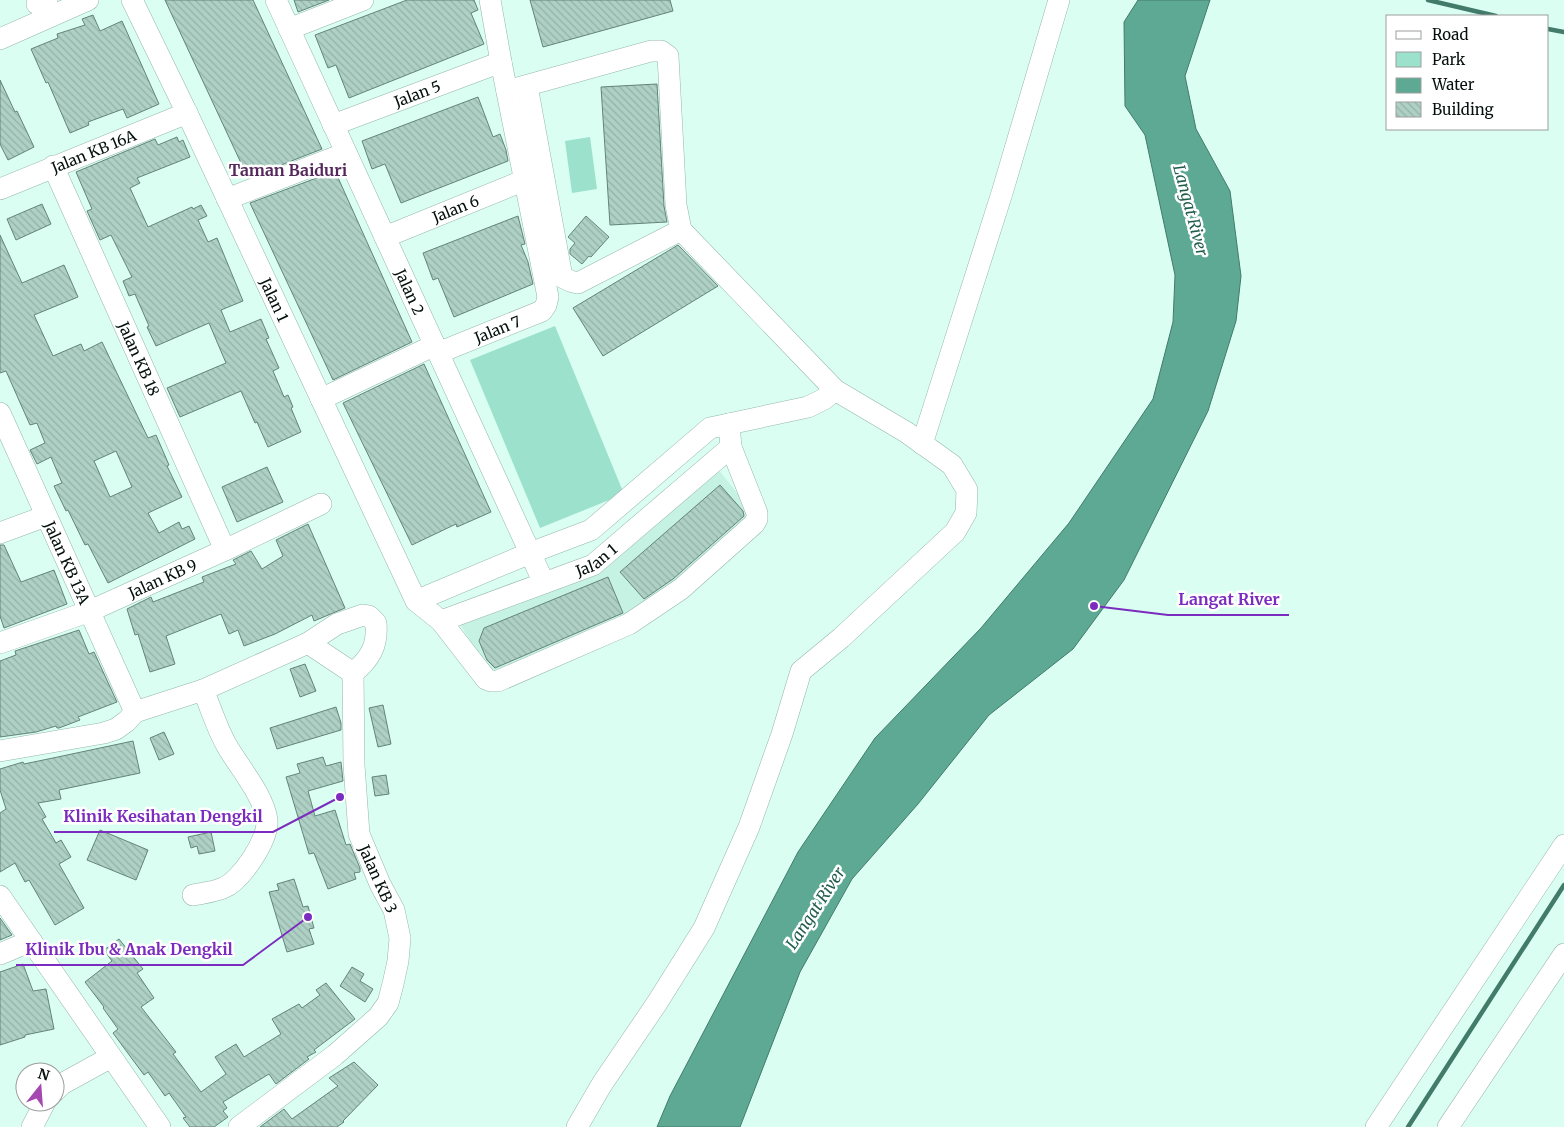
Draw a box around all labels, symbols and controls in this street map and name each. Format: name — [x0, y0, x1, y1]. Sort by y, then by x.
legend — [1386, 15, 1549, 130]
text: Road — [1432, 25, 1468, 44]
text: Park — [1432, 50, 1466, 69]
text: Water — [1431, 75, 1475, 94]
street label: Jalan 5 — [390, 76, 443, 111]
text: Building — [1432, 100, 1494, 119]
street label: Jalan KB 16A — [47, 125, 139, 177]
district label: Taman Baiduri — [229, 160, 348, 180]
water label: Langat River — [1169, 162, 1213, 258]
street label: Jalan 6 — [428, 190, 481, 227]
street label: Jalan 2 — [391, 265, 429, 318]
street label: Jalan 1 — [256, 274, 293, 325]
street label: Jalan 7 — [471, 311, 524, 347]
street label: Jalan KB 18 — [114, 318, 164, 399]
street label: Jalan KB 13A — [40, 517, 95, 607]
street label: Jalan 1 — [572, 539, 621, 580]
street label: Jalan KB 9 — [124, 555, 200, 602]
callout: Langat River — [1168, 584, 1289, 615]
text: Langat River — [1178, 589, 1280, 609]
callout: Klinik Kesihatan Dengkil — [54, 801, 273, 832]
text: Klinik Kesihatan Dengkil — [63, 806, 263, 826]
street label: Jalan KB 3 — [354, 841, 401, 916]
water label: Langat River — [781, 863, 849, 953]
callout: Klinik Ibu & Anak Dengkil — [16, 934, 243, 965]
text: Klinik Ibu & Anak Dengkil — [25, 939, 233, 959]
north arrow — [15, 1062, 65, 1112]
text: N — [36, 1064, 52, 1085]

